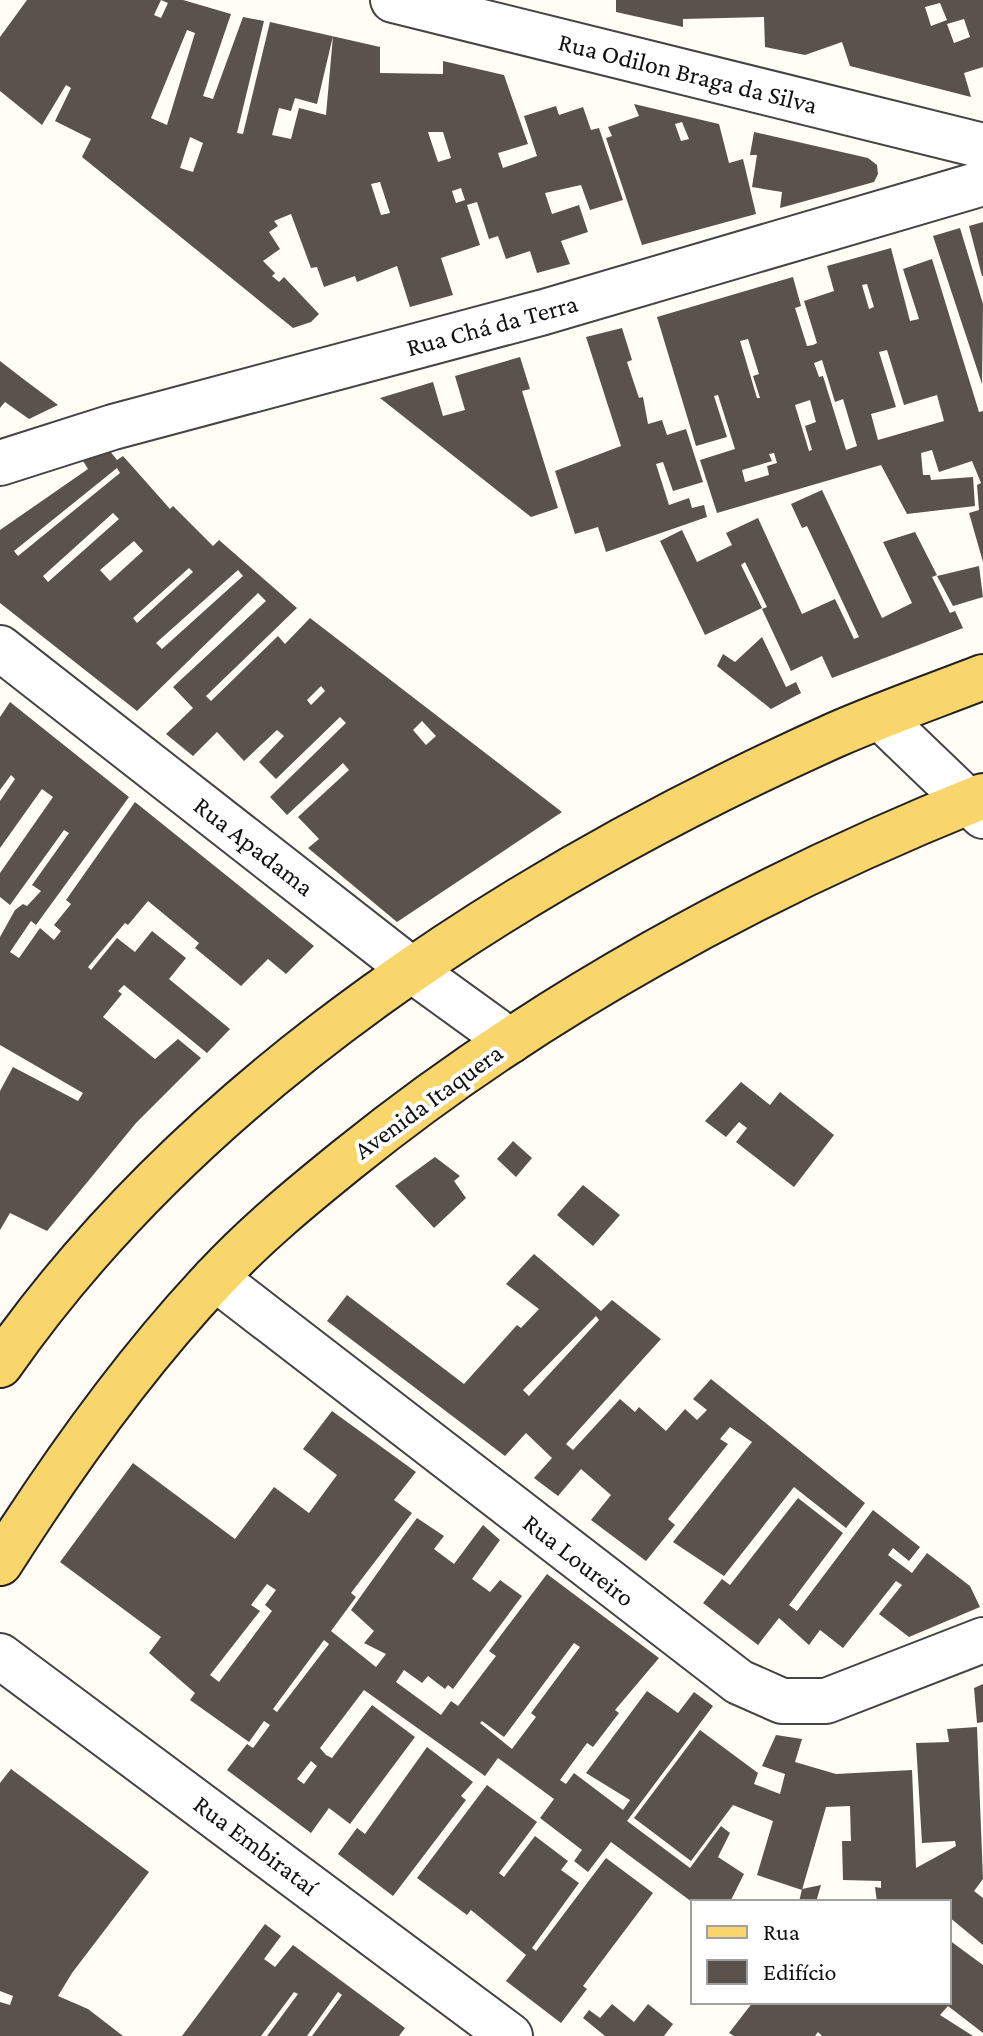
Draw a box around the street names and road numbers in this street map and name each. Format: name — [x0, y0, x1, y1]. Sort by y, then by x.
street label: Rua Odilon Braga da Silva — [555, 27, 820, 120]
street label: Rua Chá da Terra — [403, 289, 581, 362]
street label: Rua Apadama — [188, 791, 319, 902]
street label: Avenida Itaquera — [348, 1038, 508, 1165]
street label: Rua Loureiro — [517, 1508, 640, 1613]
street label: Rua Embirataí — [188, 1789, 324, 1902]

